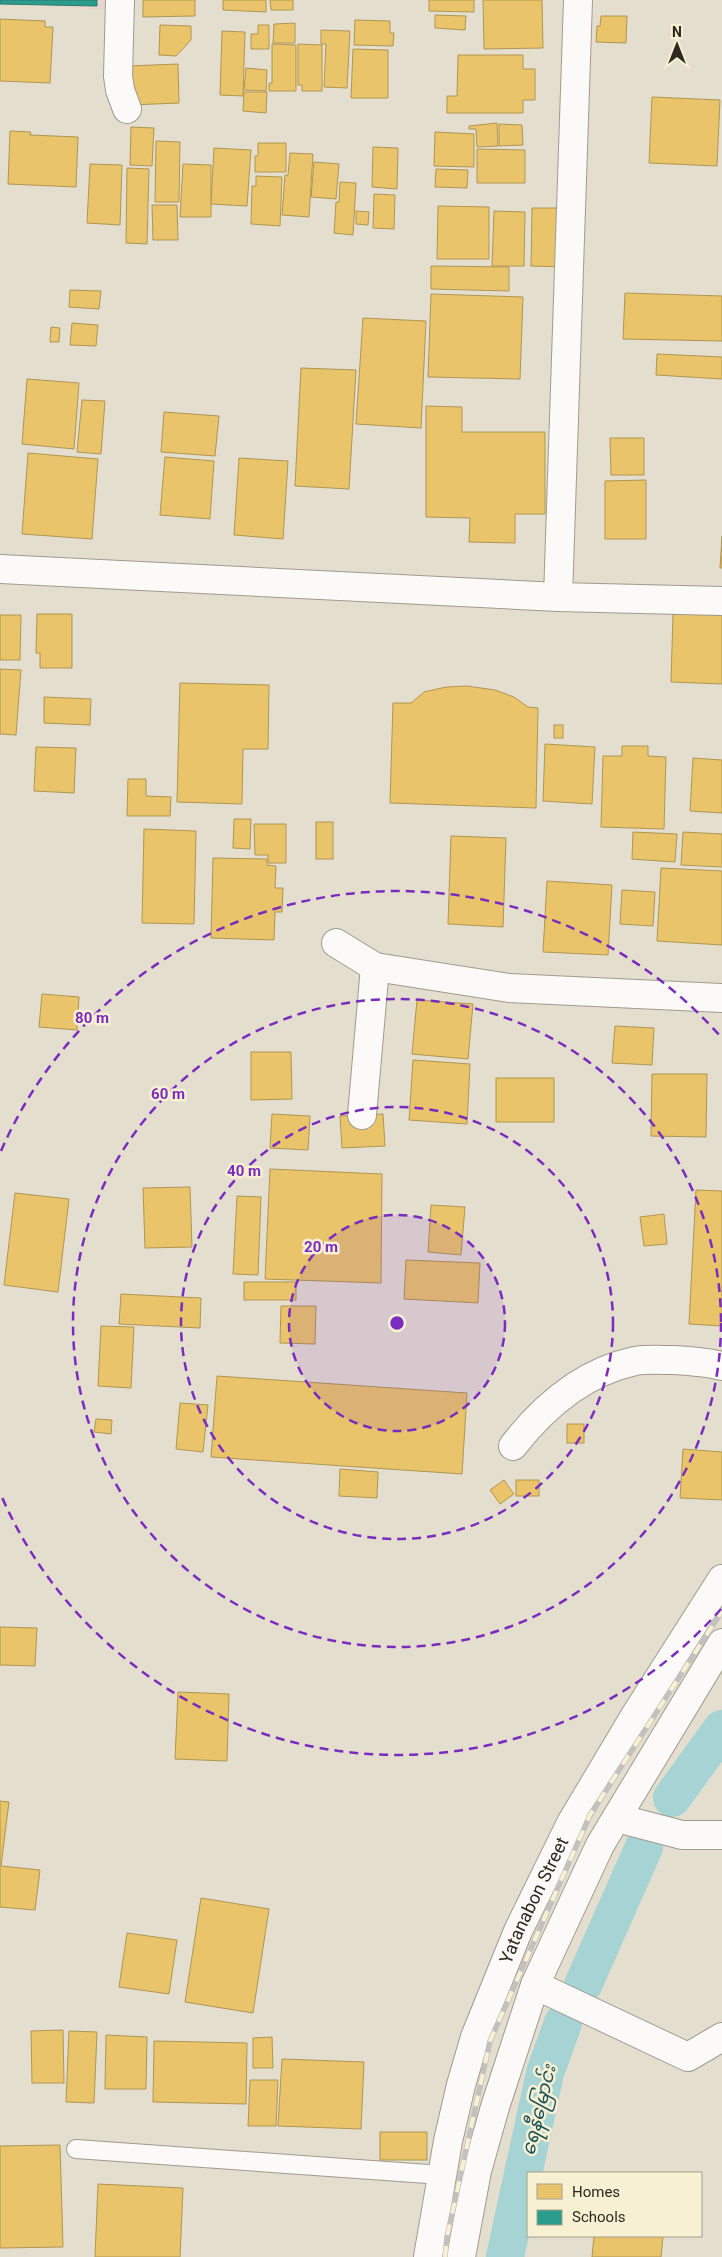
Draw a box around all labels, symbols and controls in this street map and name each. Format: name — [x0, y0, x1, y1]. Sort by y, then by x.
north arrow — [652, 20, 702, 70]
text: N — [672, 24, 682, 40]
text: 80 m — [75, 1009, 109, 1027]
text: 60 m — [151, 1085, 185, 1103]
text: 40 m — [227, 1162, 261, 1180]
text: 20 m — [304, 1238, 338, 1256]
centre of rings — [388, 1314, 406, 1332]
street label: Yatanabon Street — [495, 1833, 573, 1967]
water label: ရေနီမြောင်း — [514, 2061, 565, 2159]
legend — [527, 2172, 702, 2237]
text: Homes — [572, 2183, 620, 2201]
text: Schools — [572, 2208, 626, 2226]

